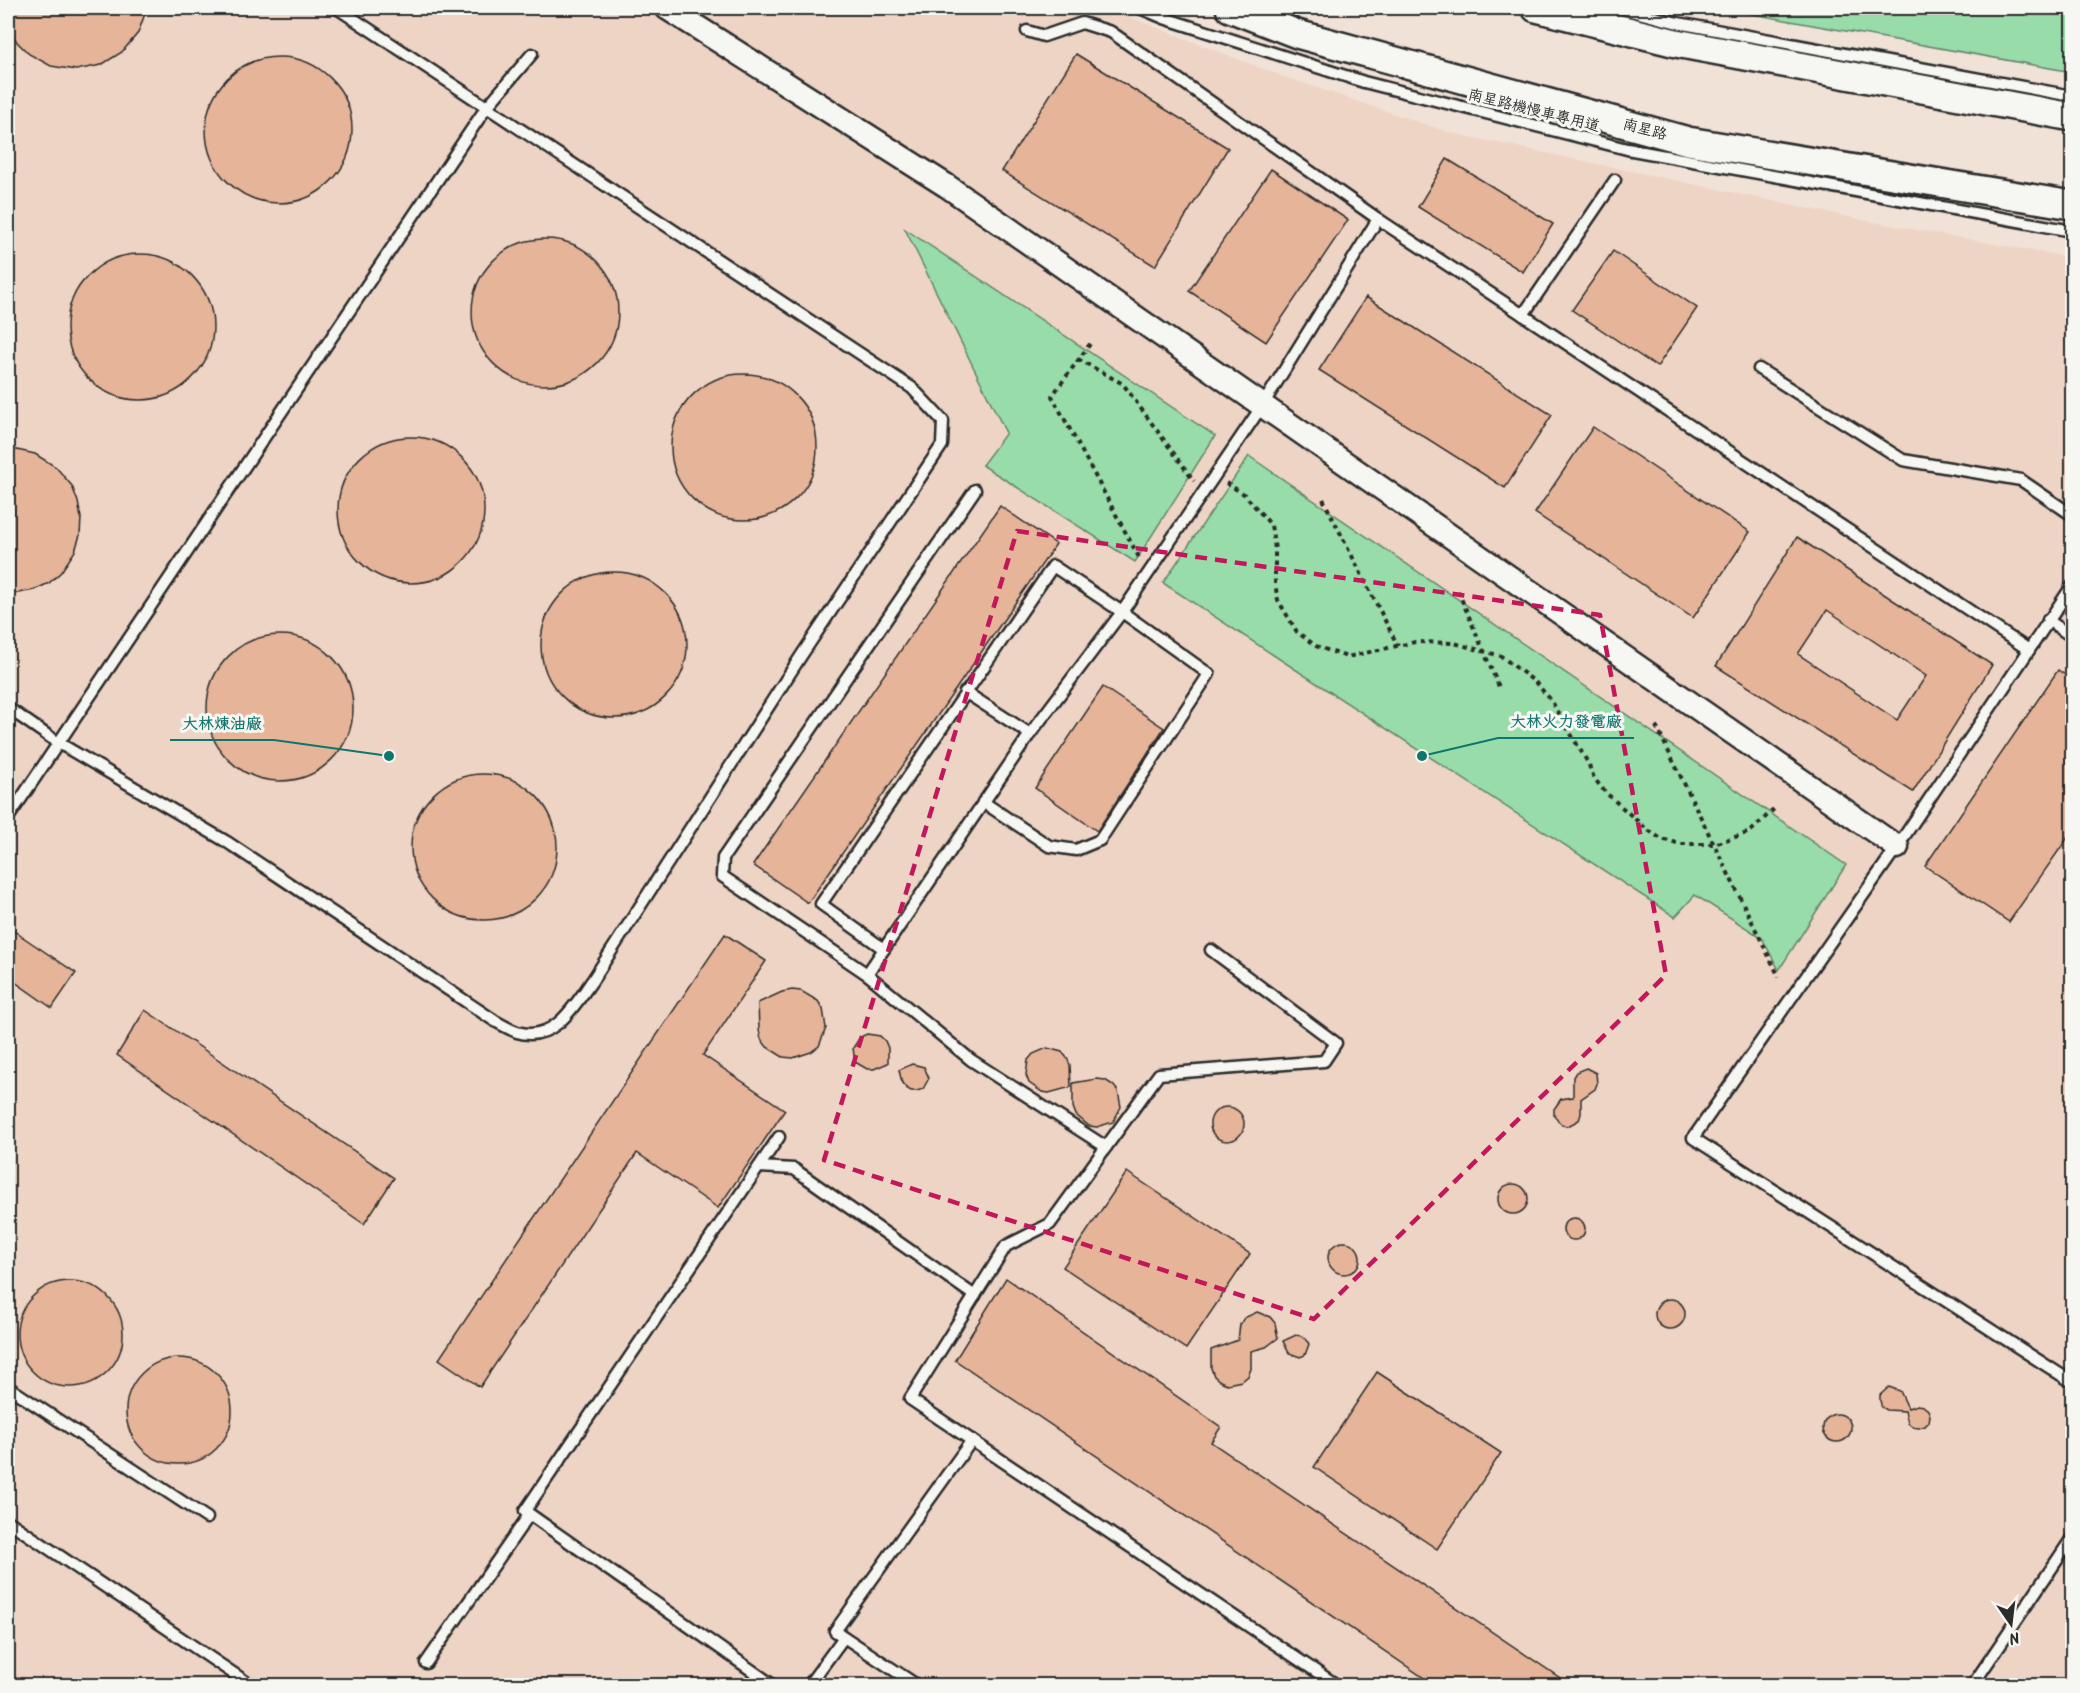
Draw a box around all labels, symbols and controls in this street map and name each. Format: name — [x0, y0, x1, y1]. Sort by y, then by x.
street label: 南星路機慢車專用道 — [1465, 83, 1602, 139]
street label: 南星路 — [1620, 113, 1670, 147]
callout: 大林火力發電廠 — [1498, 704, 1634, 738]
callout: 大林煉油廠 — [170, 706, 274, 740]
text: 大林火力發電廠 — [1510, 710, 1622, 735]
text: 大林煉油廠 — [182, 712, 262, 737]
north arrow — [1981, 1594, 2041, 1654]
text: N — [2006, 1624, 2022, 1650]

